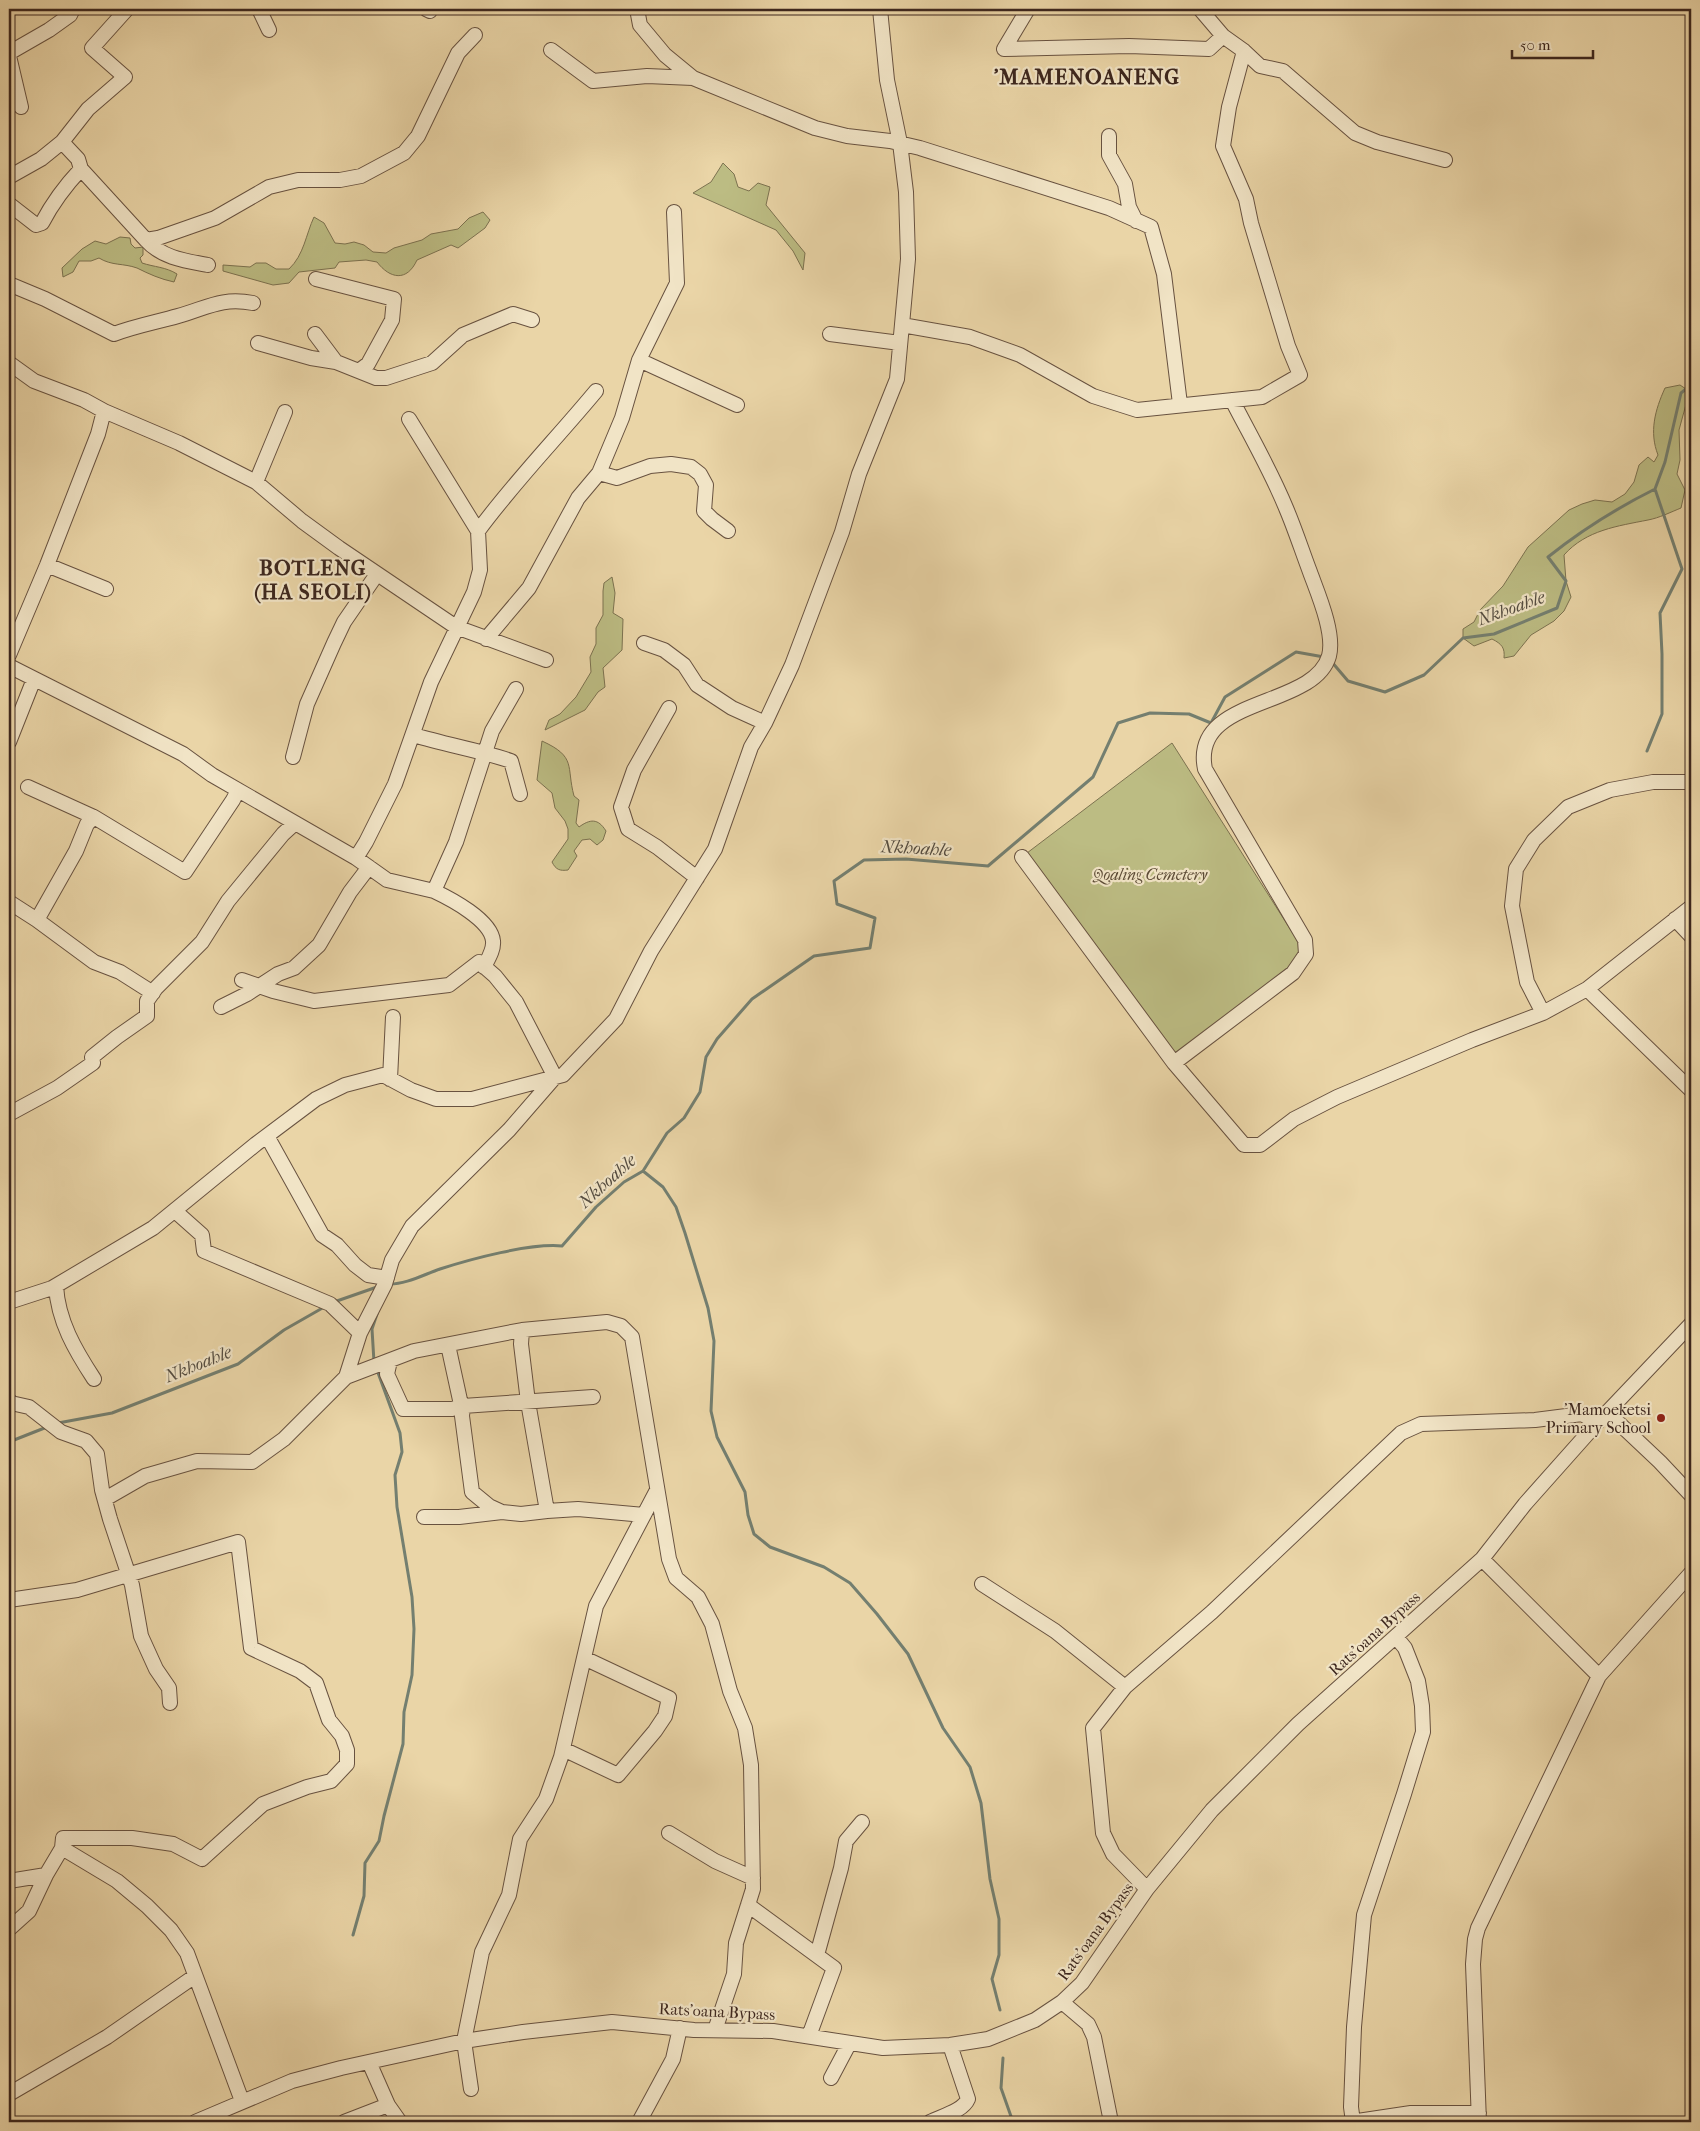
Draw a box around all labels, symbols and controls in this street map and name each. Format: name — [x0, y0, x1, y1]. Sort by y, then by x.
scale bar — [1512, 28, 1594, 60]
text: 50 m — [1520, 36, 1551, 54]
district label: 'MAMENOANENG — [994, 65, 1180, 89]
district label: BOTLENG (HA SEOLI) — [254, 556, 372, 604]
water label: Nkhoahle — [1474, 586, 1548, 631]
water label: Nkhoahle — [879, 836, 952, 861]
park label: Qoaling Cemetery — [1092, 865, 1208, 885]
water label: Nkhoahle — [574, 1150, 641, 1213]
water label: Nkhoahle — [161, 1341, 235, 1388]
place label: 'Mamoeketsi Primary School — [1546, 1400, 1652, 1437]
marker: 'Mamoeketsi Primary School — [1655, 1412, 1667, 1424]
street label: Rats'oana Bypass — [1325, 1587, 1424, 1679]
street label: Rats'oana Bypass — [1053, 1878, 1137, 1984]
street label: Rats'oana Bypass — [658, 1999, 776, 2024]

